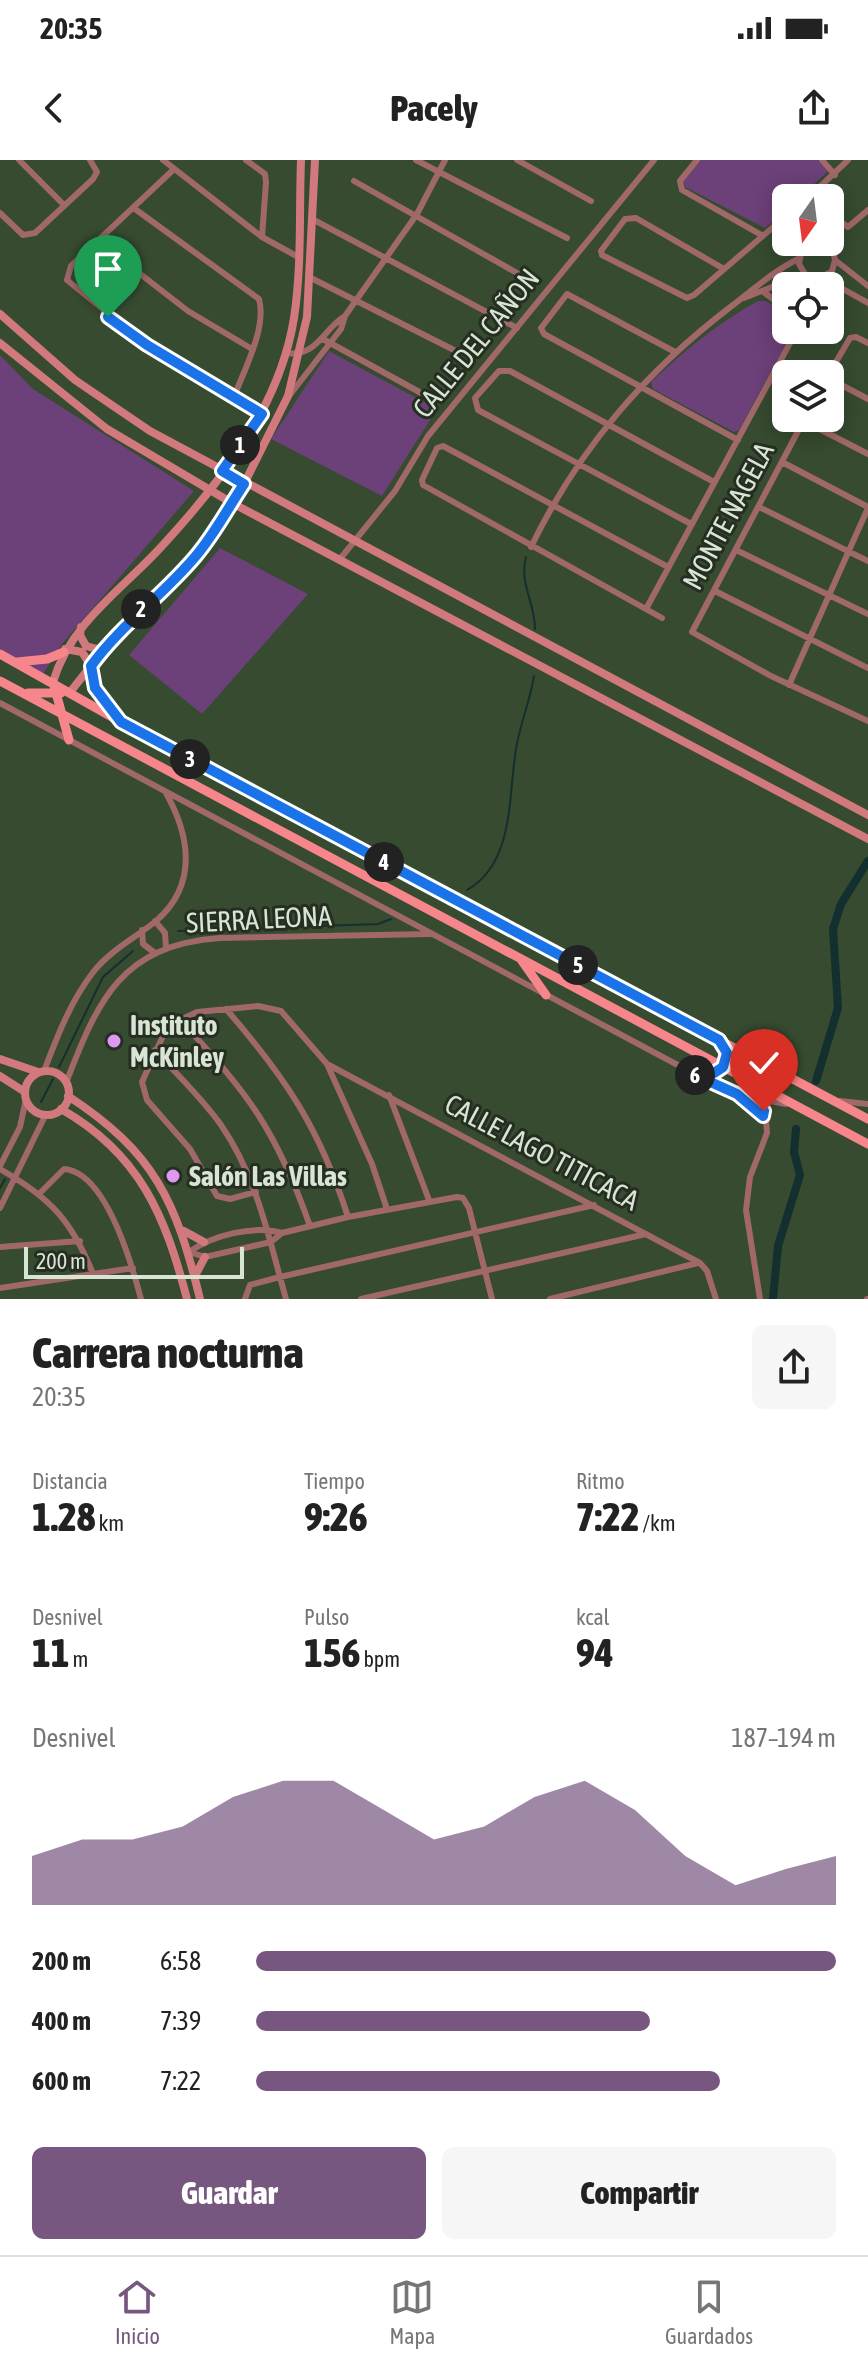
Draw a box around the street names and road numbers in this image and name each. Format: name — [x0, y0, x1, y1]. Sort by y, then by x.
street label: CALLE DEL CAÑON — [406, 262, 546, 424]
street label: MONTE NAGELA — [676, 437, 780, 595]
street label: SIERRA LEONA — [185, 899, 333, 939]
street label: CALLE LAGO TITICACA — [440, 1087, 645, 1217]

